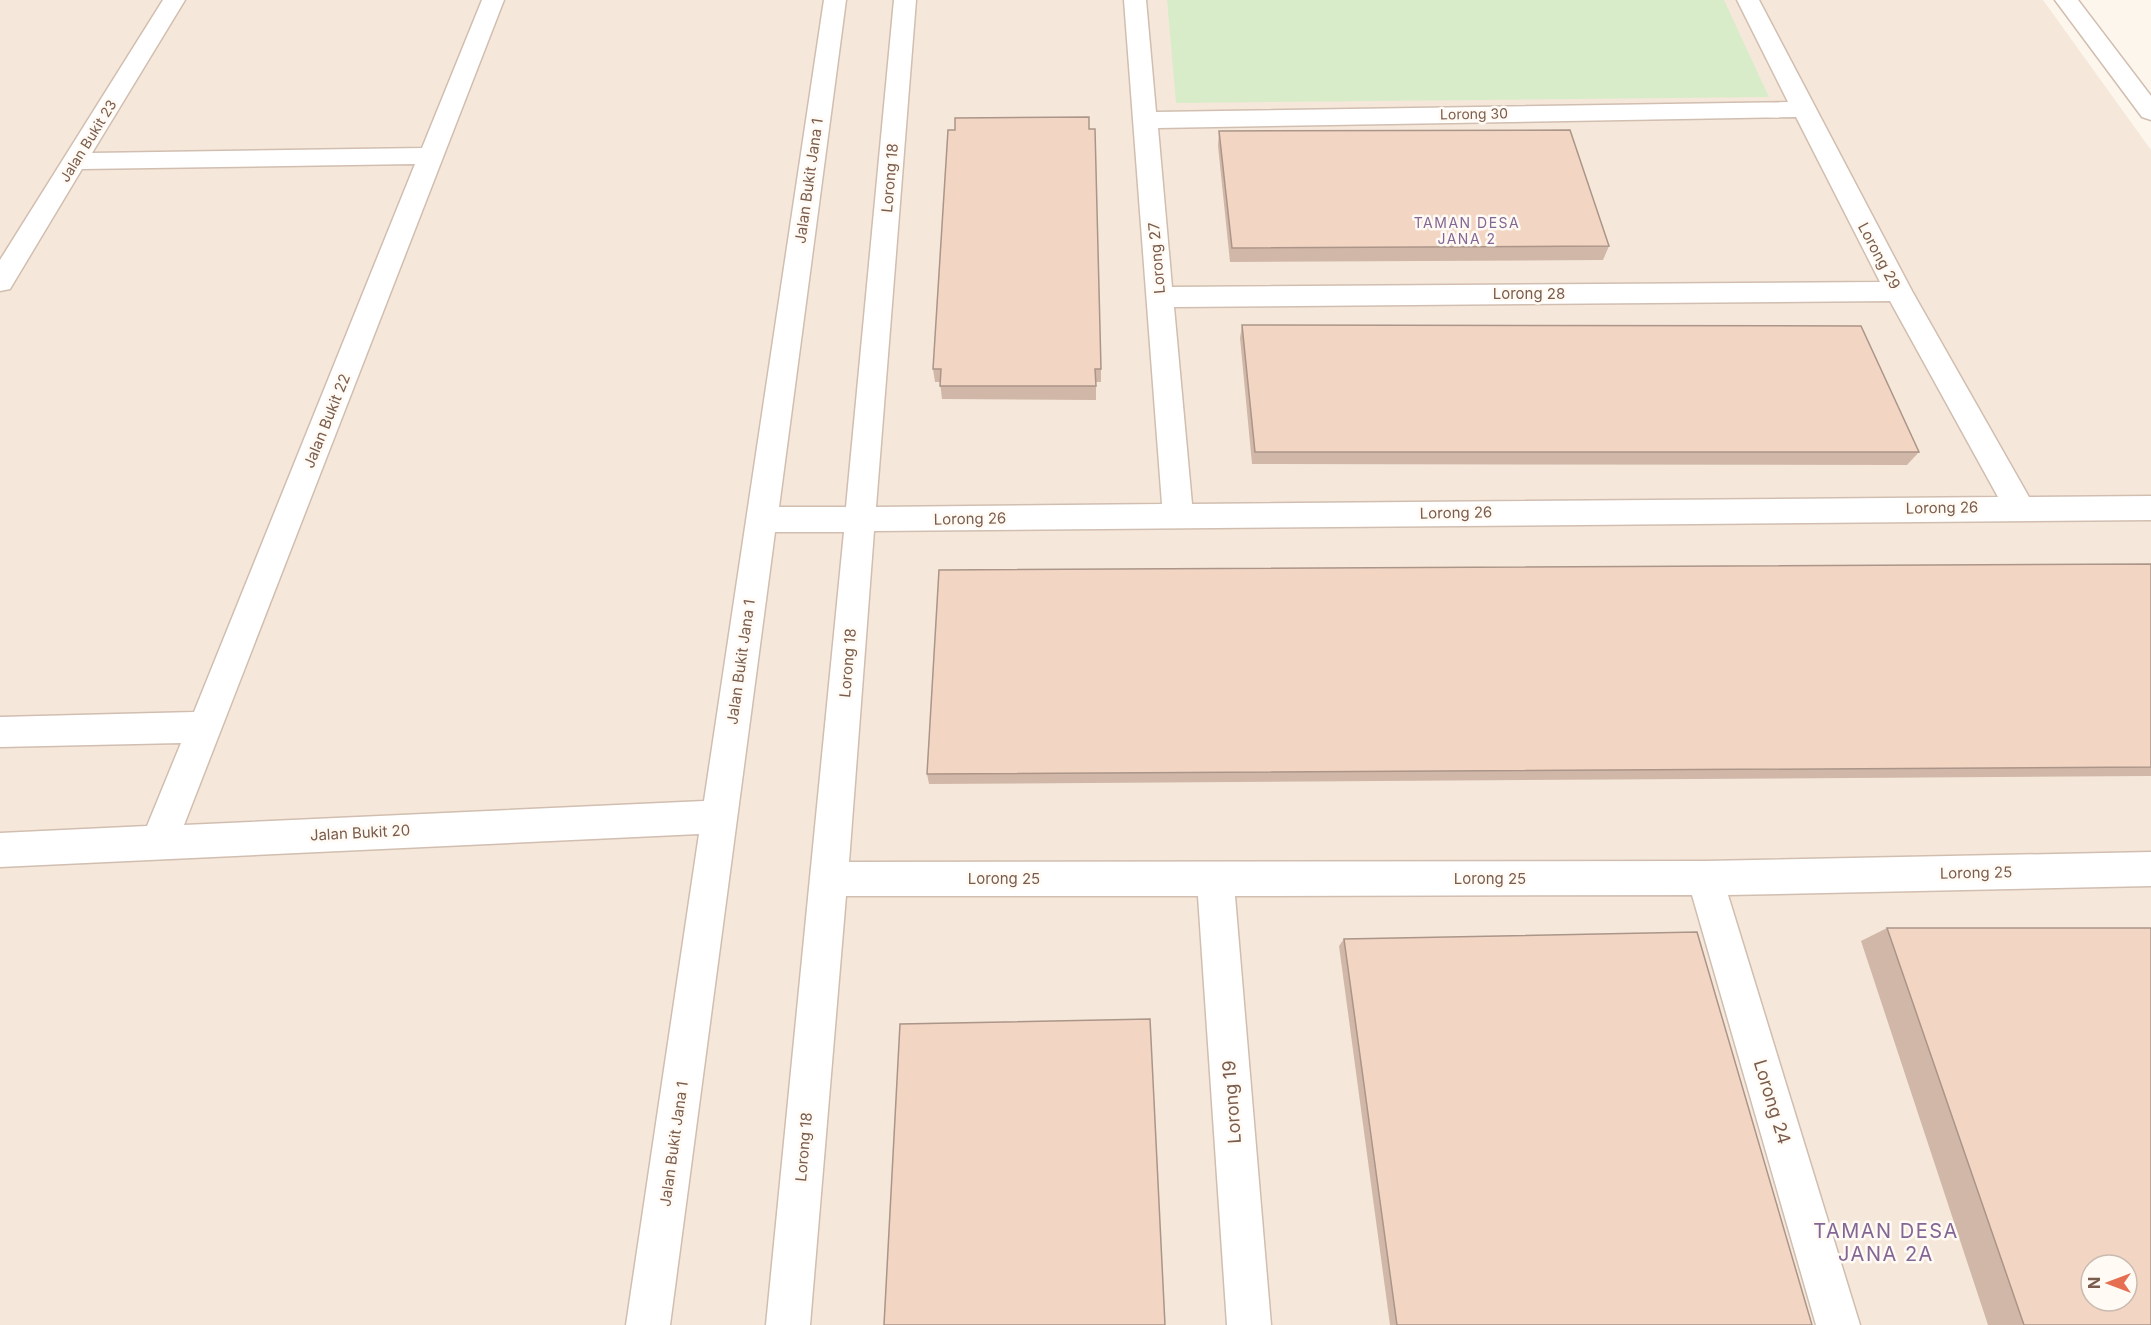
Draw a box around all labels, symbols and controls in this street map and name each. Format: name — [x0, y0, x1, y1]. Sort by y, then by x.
street label: Jalan Bukit 23 — [56, 97, 120, 185]
street label: Lorong 30 — [1440, 104, 1508, 123]
street label: Jalan Bukit Jana 1 — [790, 117, 827, 245]
street label: Lorong 18 — [877, 142, 902, 213]
district label: TAMAN DESA JANA 2 — [1414, 214, 1520, 247]
street label: Lorong 29 — [1854, 219, 1905, 292]
street label: Lorong 27 — [1144, 221, 1169, 295]
street label: Lorong 28 — [1493, 284, 1565, 303]
street label: Jalan Bukit 22 — [299, 371, 354, 471]
street label: Lorong 26 — [1906, 497, 1978, 518]
street label: Lorong 26 — [1420, 502, 1492, 523]
street label: Lorong 26 — [934, 508, 1006, 529]
street label: Jalan Bukit Jana 1 — [722, 598, 759, 726]
street label: Lorong 18 — [835, 627, 860, 698]
street label: Jalan Bukit 20 — [309, 820, 411, 845]
street label: Lorong 25 — [1940, 862, 2012, 883]
street label: Lorong 25 — [968, 869, 1040, 888]
street label: Lorong 25 — [1454, 869, 1526, 888]
street label: Lorong 24 — [1750, 1057, 1795, 1147]
street label: Lorong 19 — [1218, 1060, 1245, 1144]
street label: Jalan Bukit Jana 1 — [655, 1080, 692, 1208]
street label: Lorong 18 — [791, 1111, 816, 1182]
district label: TAMAN DESA JANA 2A — [1813, 1219, 1959, 1266]
north arrow — [2079, 1253, 2139, 1313]
text: N — [2084, 1277, 2104, 1289]

